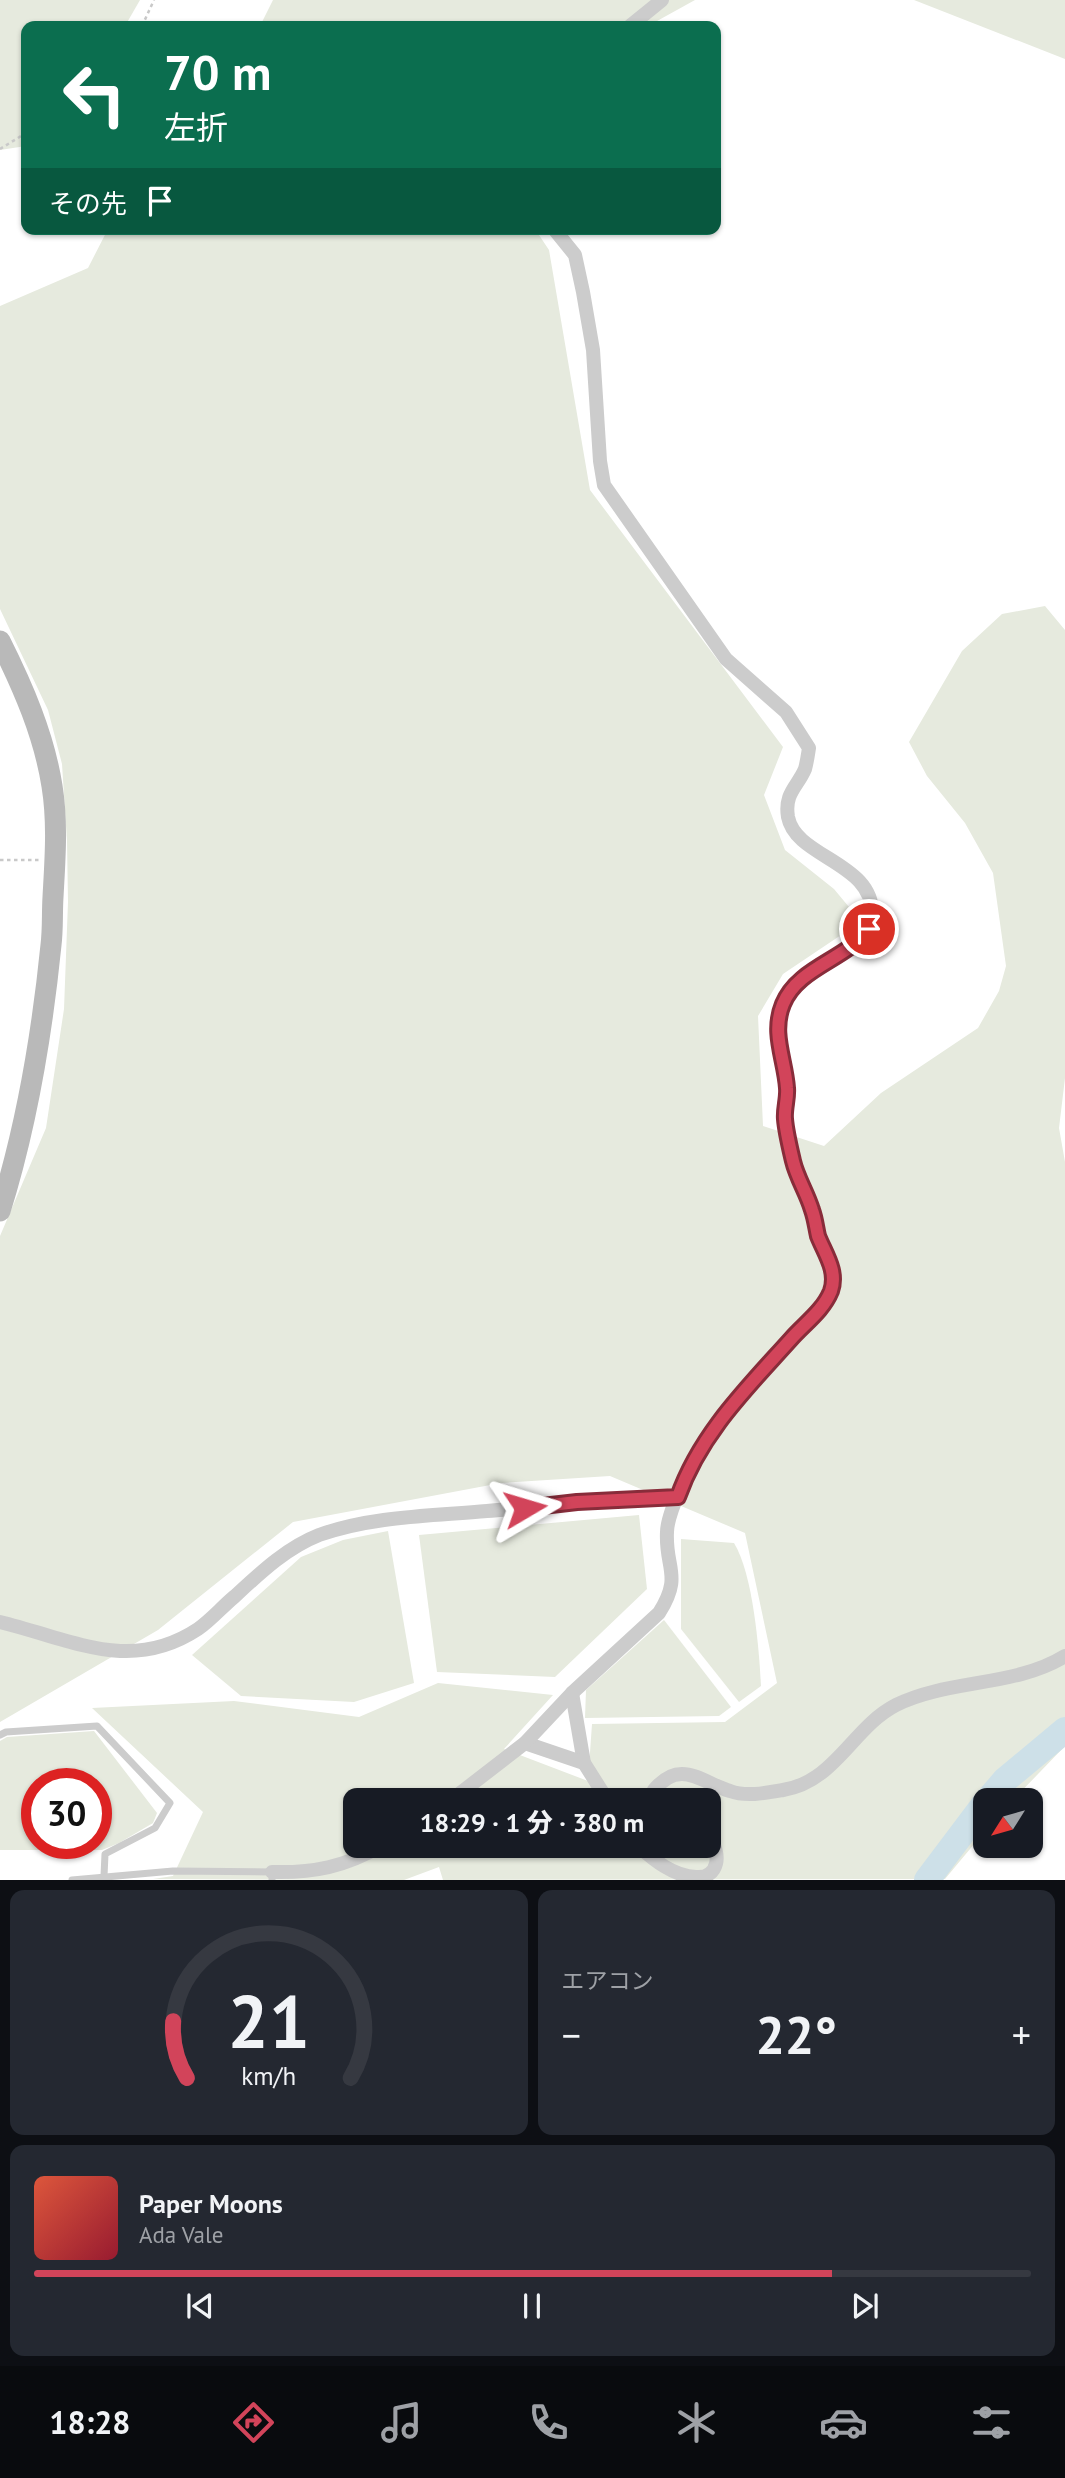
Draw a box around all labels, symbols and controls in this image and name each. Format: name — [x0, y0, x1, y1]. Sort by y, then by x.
text: 70 m — [164, 40, 271, 104]
icon: left — [49, 49, 140, 140]
text: 左折 — [164, 106, 228, 148]
icon: arrive — [141, 182, 179, 220]
text: その先 — [49, 187, 127, 220]
pin — [839, 899, 899, 959]
icon: arrive — [850, 910, 888, 948]
position arrow — [488, 1471, 562, 1545]
speed limit sign: 30 — [21, 1768, 112, 1859]
north arrow — [973, 1788, 1043, 1858]
map controls — [973, 1788, 1043, 1858]
text: 18:29 · 1 分 · 380 m — [420, 1806, 644, 1839]
text: エアコン — [562, 1966, 654, 1995]
text: 21 — [227, 1975, 310, 2069]
text: 22° — [755, 2001, 837, 2068]
text: − — [562, 2010, 581, 2059]
text: + — [1012, 2010, 1031, 2059]
text: km/h — [241, 2060, 296, 2092]
text: Paper Moons — [139, 2187, 283, 2220]
text: Ada Vale — [139, 2220, 223, 2249]
icon: previous — [181, 2287, 219, 2325]
icon: pause — [513, 2287, 551, 2325]
icon: next — [846, 2287, 884, 2325]
icon: directions — [229, 2398, 278, 2447]
icon: music — [377, 2398, 426, 2447]
icon: phone — [524, 2398, 573, 2447]
icon: climate — [672, 2398, 721, 2447]
icon: car — [819, 2398, 868, 2447]
icon: filters — [967, 2398, 1016, 2447]
text: 18:28 — [49, 2401, 130, 2443]

